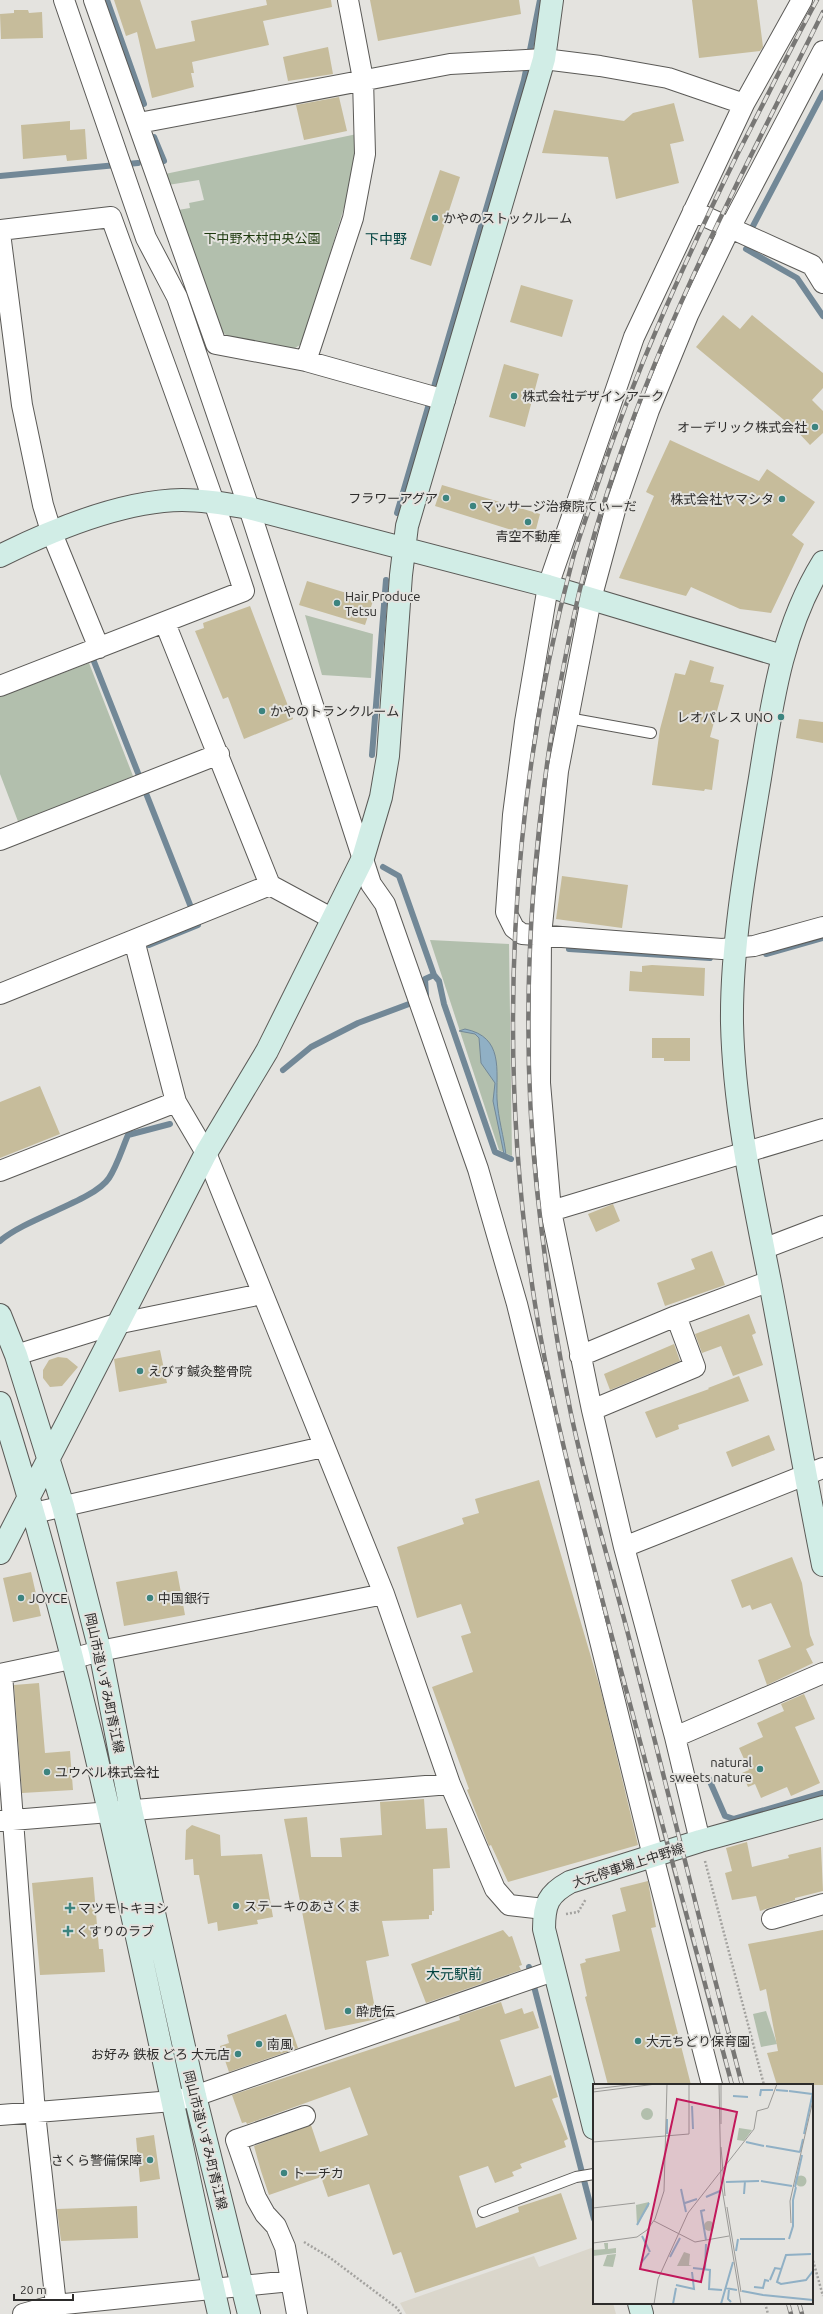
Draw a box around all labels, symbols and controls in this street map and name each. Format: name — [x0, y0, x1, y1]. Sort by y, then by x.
place label: かやのストックルーム — [443, 211, 572, 225]
marker: かやのストックルーム — [430, 213, 440, 223]
park label: 下中野木村中央公園 — [203, 231, 321, 245]
district label: 下中野 — [365, 231, 407, 247]
place label: 株式会社デザインアーク — [522, 389, 664, 403]
marker: 株式会社デザインアーク — [509, 391, 519, 401]
place label: オーデリック株式会社 — [677, 420, 807, 434]
marker: オーデリック株式会社 — [810, 422, 820, 432]
place label: フラワーアグア — [348, 491, 438, 505]
place label: 株式会社ヤマシタ — [670, 492, 774, 506]
marker: フラワーアグア — [441, 493, 451, 503]
marker: 株式会社ヤマシタ — [777, 494, 787, 504]
place label: マッサージ治療院てぃーだ — [481, 499, 637, 513]
marker: マッサージ治療院てぃーだ — [468, 501, 478, 511]
marker: 青空不動産 — [523, 517, 533, 527]
place label: 青空不動産 — [495, 529, 561, 543]
place label: Hair Produce Tetsu — [345, 589, 420, 618]
marker: Hair Produce Tetsu — [332, 598, 342, 608]
place label: かやのトランクルーム — [270, 704, 399, 718]
marker: かやのトランクルーム — [257, 706, 267, 716]
place label: レオパレス UNO — [677, 710, 773, 724]
marker: レオパレス UNO — [776, 712, 786, 722]
place label: えびす鍼灸整骨院 — [148, 1364, 252, 1378]
marker: えびす鍼灸整骨院 — [135, 1366, 145, 1376]
place label: JOYCE — [29, 1591, 67, 1605]
place label: 中国銀行 — [158, 1591, 210, 1605]
marker: JOYCE — [16, 1593, 26, 1603]
marker: 中国銀行 — [145, 1593, 155, 1603]
street label: 岡山市道いずみ町青江線 — [83, 1612, 127, 1754]
place label: natural sweets nature — [669, 1755, 753, 1784]
marker: natural sweets nature — [755, 1764, 765, 1774]
place label: ユウベル株式会社 — [55, 1765, 159, 1779]
marker: ユウベル株式会社 — [42, 1767, 52, 1777]
street label: 大元停車場上中野線 — [570, 1840, 686, 1890]
place label: ステーキのあさくま — [244, 1899, 361, 1913]
place label: マツモトキヨシ — [78, 1901, 169, 1915]
marker: ステーキのあさくま — [231, 1901, 241, 1911]
marker: マツモトキヨシ — [65, 1903, 75, 1913]
place label: くすりのラブ — [76, 1924, 154, 1938]
marker: くすりのラブ — [63, 1926, 73, 1936]
district label: 大元駅前 — [426, 1966, 482, 1982]
place label: 酔虎伝 — [356, 2004, 395, 2018]
marker: 酔虎伝 — [343, 2006, 353, 2016]
place label: 大元ちどり保育園 — [646, 2034, 750, 2048]
marker: 大元ちどり保育園 — [633, 2036, 643, 2046]
place label: 南風 — [267, 2037, 293, 2051]
marker: 南風 — [254, 2039, 264, 2049]
place label: お好み 鉄板 どろ 大元店 — [91, 2047, 230, 2061]
marker: お好み 鉄板 どろ 大元店 — [233, 2049, 243, 2059]
street label: 岡山市道いずみ町青江線 — [182, 2069, 230, 2211]
inset map — [593, 2084, 813, 2304]
place label: さくら警備保障 — [51, 2153, 142, 2167]
marker: さくら警備保障 — [145, 2155, 155, 2165]
place label: トーチカ — [292, 2166, 344, 2180]
marker: トーチカ — [279, 2168, 289, 2178]
scale bar — [14, 2276, 73, 2302]
text: 20 m — [20, 2283, 47, 2296]

